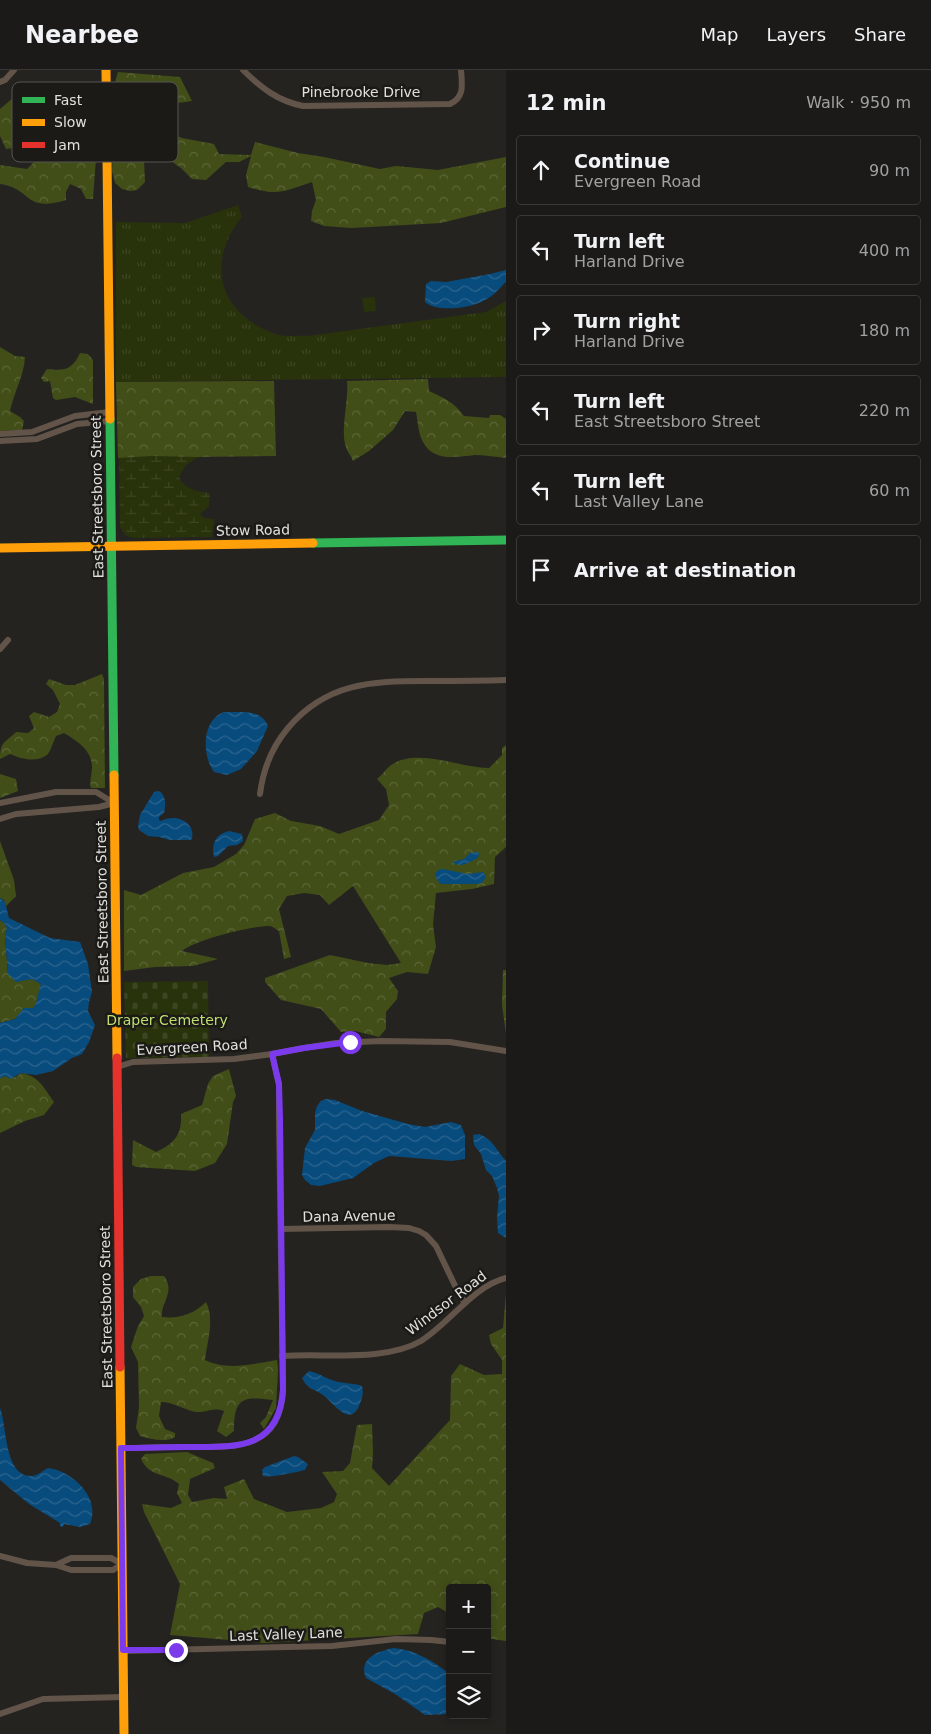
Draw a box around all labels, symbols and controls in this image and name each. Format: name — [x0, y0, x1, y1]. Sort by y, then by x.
text: Nearbee — [25, 21, 139, 49]
text: Map — [700, 24, 738, 45]
text: Layers — [766, 24, 826, 45]
text: Share — [854, 24, 906, 45]
legend — [12, 82, 178, 162]
street label: Pinebrooke Drive — [302, 84, 420, 100]
text: 12 min — [526, 91, 607, 115]
text: Fast — [54, 92, 83, 108]
text: Walk · 950 m — [806, 93, 911, 112]
text: Slow — [54, 114, 87, 130]
text: Jam — [53, 137, 80, 153]
text: Continue — [574, 150, 670, 172]
icon: ahead — [527, 156, 555, 184]
text: 90 m — [869, 161, 910, 180]
text: Evergreen Road — [574, 172, 701, 191]
text: Turn left — [574, 230, 665, 252]
icon: left — [527, 236, 555, 264]
text: 400 m — [859, 241, 910, 260]
text: Harland Drive — [574, 252, 685, 271]
text: Turn right — [574, 310, 680, 332]
icon: right — [527, 316, 555, 344]
text: 180 m — [859, 321, 910, 340]
text: Harland Drive — [574, 332, 685, 351]
text: Turn left — [574, 390, 665, 412]
icon: left — [527, 396, 555, 424]
text: 220 m — [859, 401, 910, 420]
text: East Streetsboro Street — [574, 412, 760, 431]
street label: East Streetsboro Street — [88, 415, 106, 579]
text: Turn left — [574, 470, 665, 492]
icon: left — [527, 476, 555, 504]
text: 60 m — [869, 481, 910, 500]
text: Last Valley Lane — [574, 492, 704, 511]
street label: Stow Road — [216, 521, 290, 539]
icon: arrive — [527, 556, 555, 584]
text: Arrive at destination — [574, 559, 796, 581]
street label: East Streetsboro Street — [93, 820, 111, 984]
park label: Draper Cemetery — [106, 1012, 228, 1028]
route start — [339, 1031, 362, 1054]
street label: Evergreen Road — [136, 1036, 248, 1058]
street label: Dana Avenue — [302, 1207, 396, 1225]
street label: East Streetsboro Street — [97, 1225, 115, 1389]
street label: Windsor Road — [403, 1268, 489, 1338]
map controls — [446, 1584, 491, 1719]
button: + — [446, 1584, 491, 1629]
street label: Last Valley Lane — [229, 1624, 343, 1644]
button: − — [446, 1629, 491, 1674]
route end — [165, 1639, 188, 1662]
button: layers — [446, 1674, 491, 1719]

